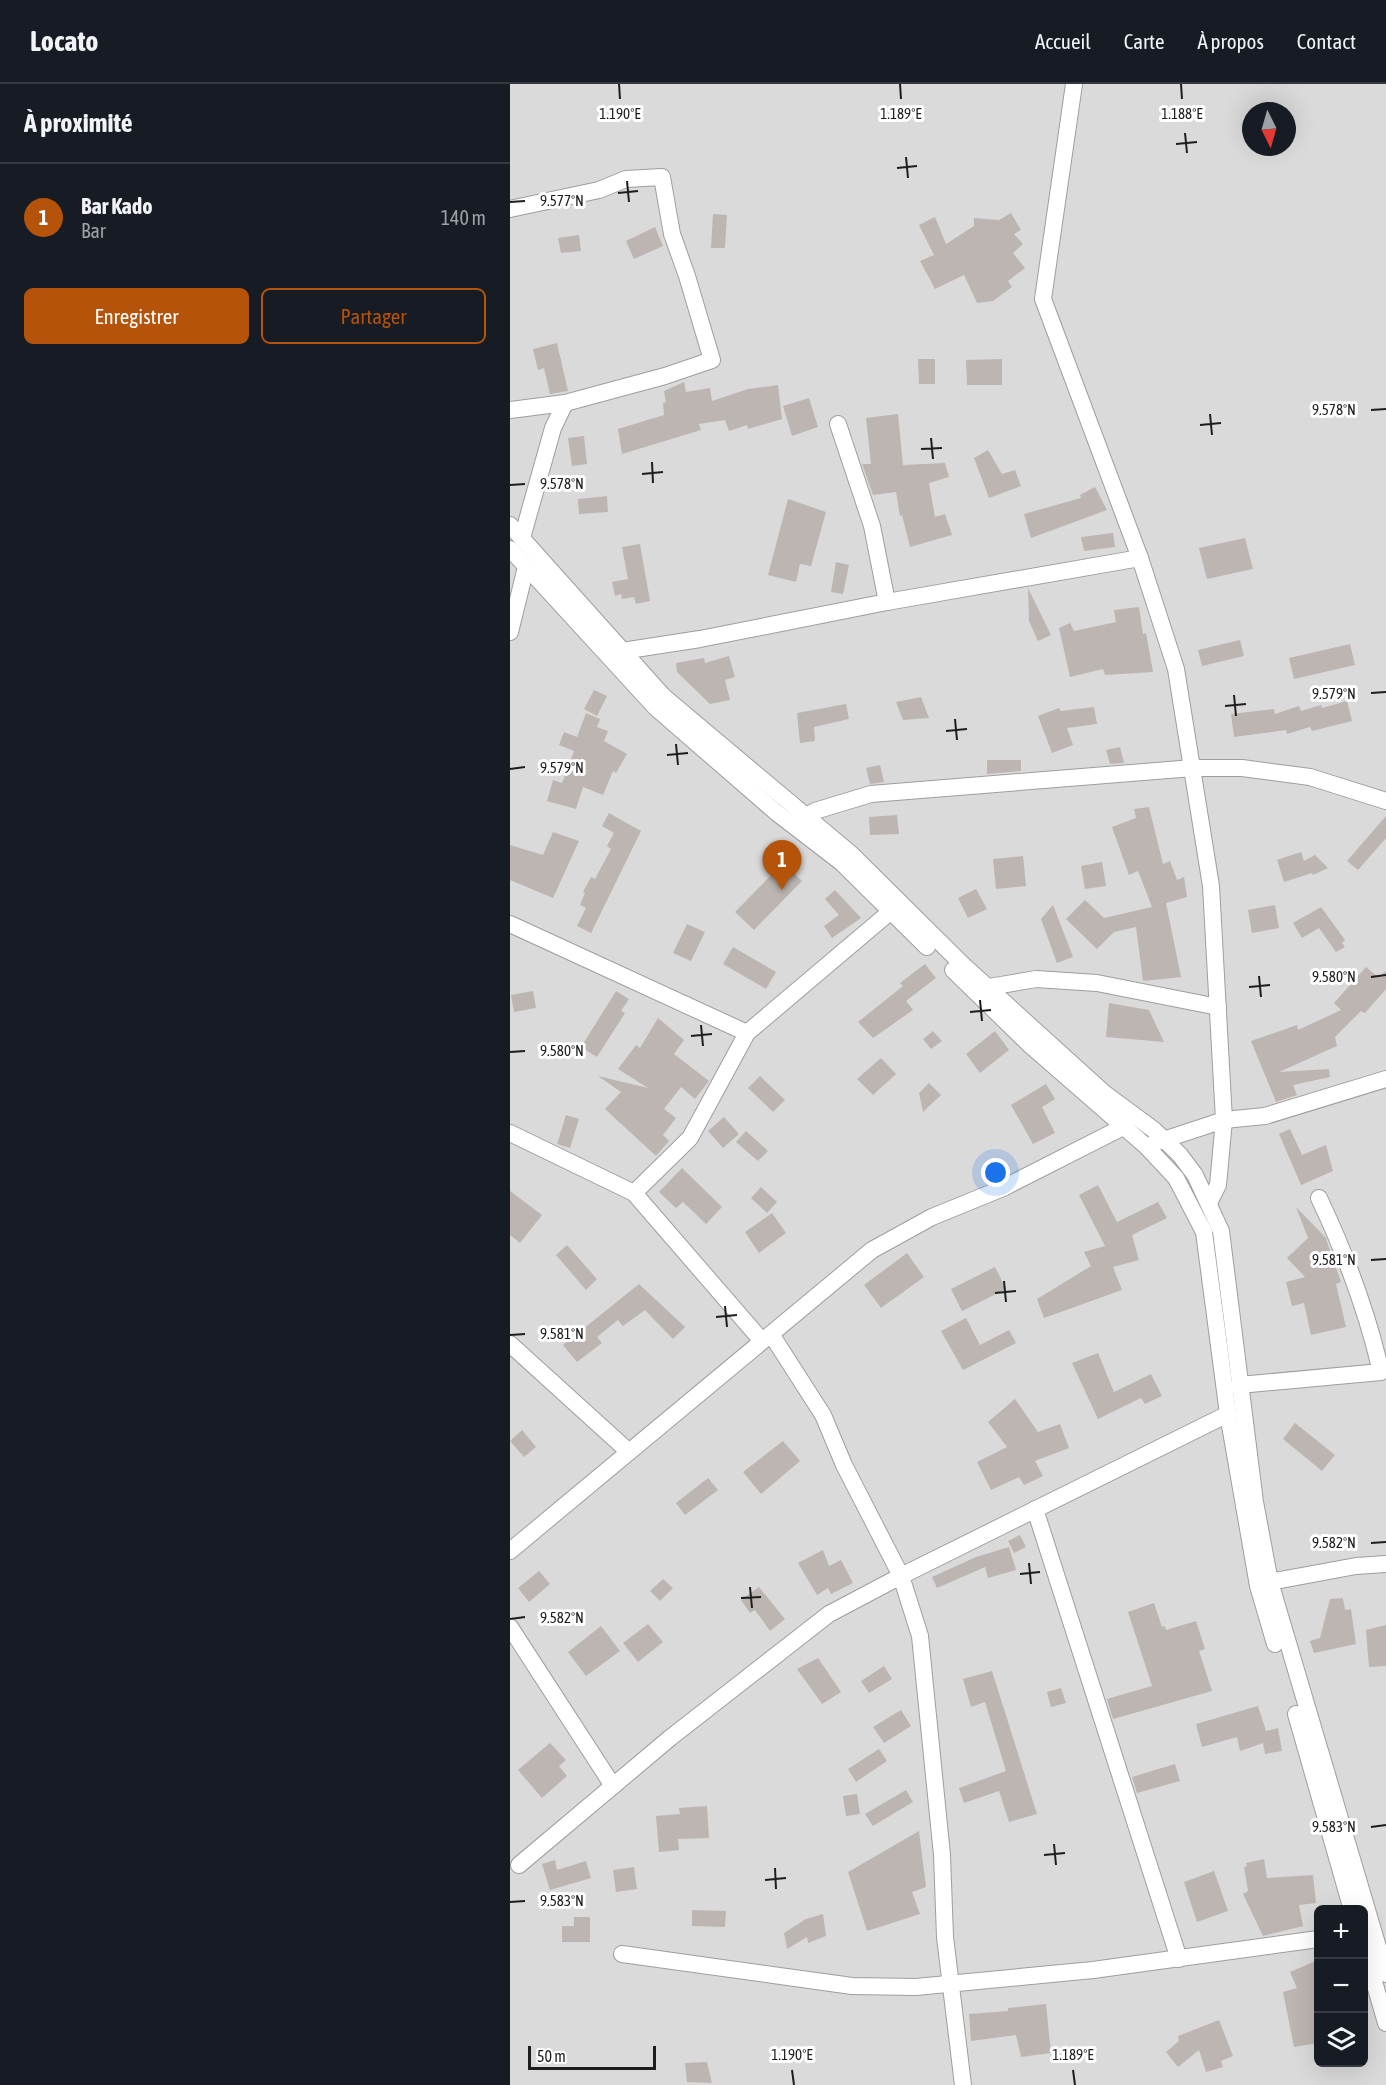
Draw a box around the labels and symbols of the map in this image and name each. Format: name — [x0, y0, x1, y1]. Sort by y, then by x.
north arrow — [1242, 102, 1296, 156]
text: 1.190°E — [599, 105, 641, 122]
text: 1.189°E — [880, 105, 922, 122]
text: 1.188°E — [1161, 105, 1203, 122]
text: 9.577°N — [540, 192, 584, 209]
text: 9.578°N — [1312, 401, 1356, 418]
text: 9.578°N — [540, 475, 584, 492]
text: 9.579°N — [1312, 685, 1356, 702]
text: 9.579°N — [540, 759, 584, 776]
pin: 1 — [762, 840, 802, 890]
text: 9.580°N — [1312, 968, 1356, 985]
text: 9.580°N — [540, 1042, 584, 1059]
your location — [981, 1158, 1010, 1187]
text: 9.581°N — [1312, 1251, 1356, 1268]
text: 9.581°N — [540, 1325, 584, 1342]
text: 9.582°N — [1312, 1534, 1356, 1551]
text: 9.582°N — [540, 1609, 584, 1626]
text: 9.583°N — [1312, 1818, 1356, 1835]
text: 9.583°N — [540, 1892, 584, 1909]
scale bar — [528, 2043, 656, 2070]
text: 1.190°E — [771, 2046, 813, 2063]
text: 1.189°E — [1052, 2046, 1094, 2063]

